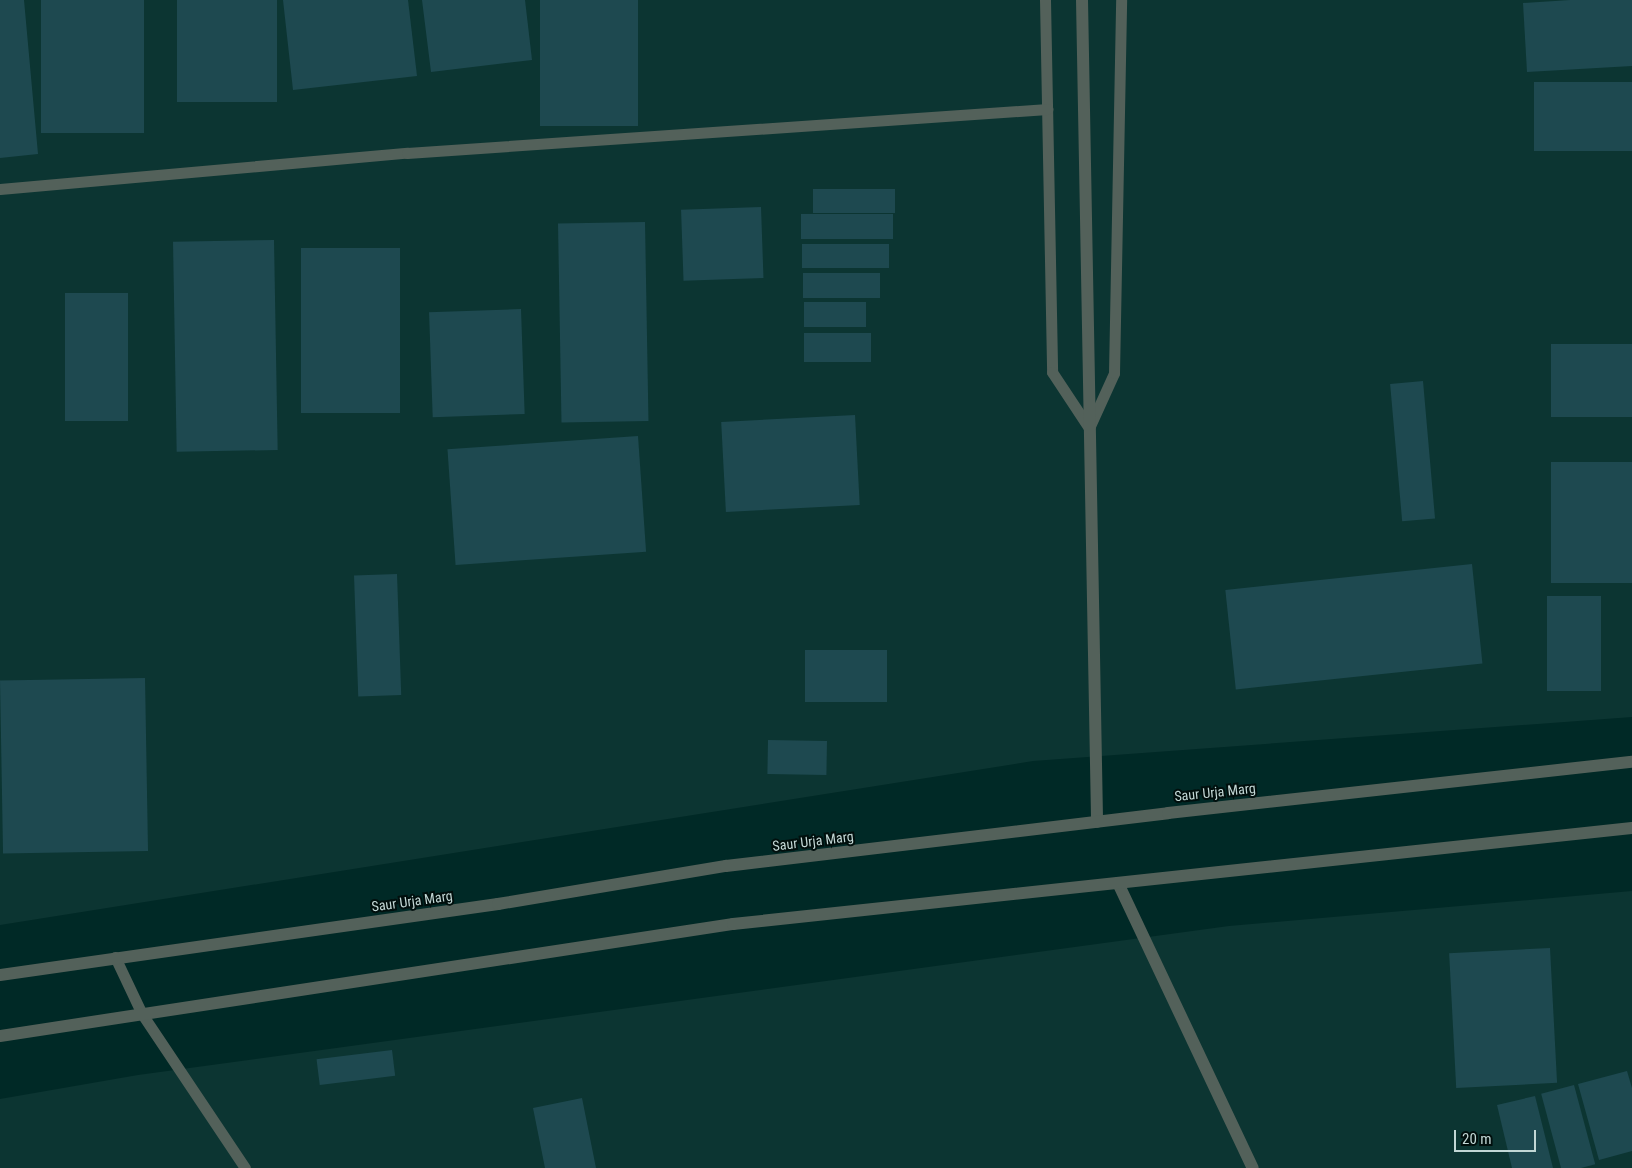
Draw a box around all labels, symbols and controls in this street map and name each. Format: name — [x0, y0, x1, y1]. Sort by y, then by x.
street label: Saur Urja Marg — [1173, 779, 1257, 805]
street label: Saur Urja Marg — [771, 828, 855, 854]
street label: Saur Urja Marg — [370, 887, 454, 915]
scale bar — [1457, 1120, 1540, 1152]
text: 20 m — [1462, 1130, 1492, 1148]

